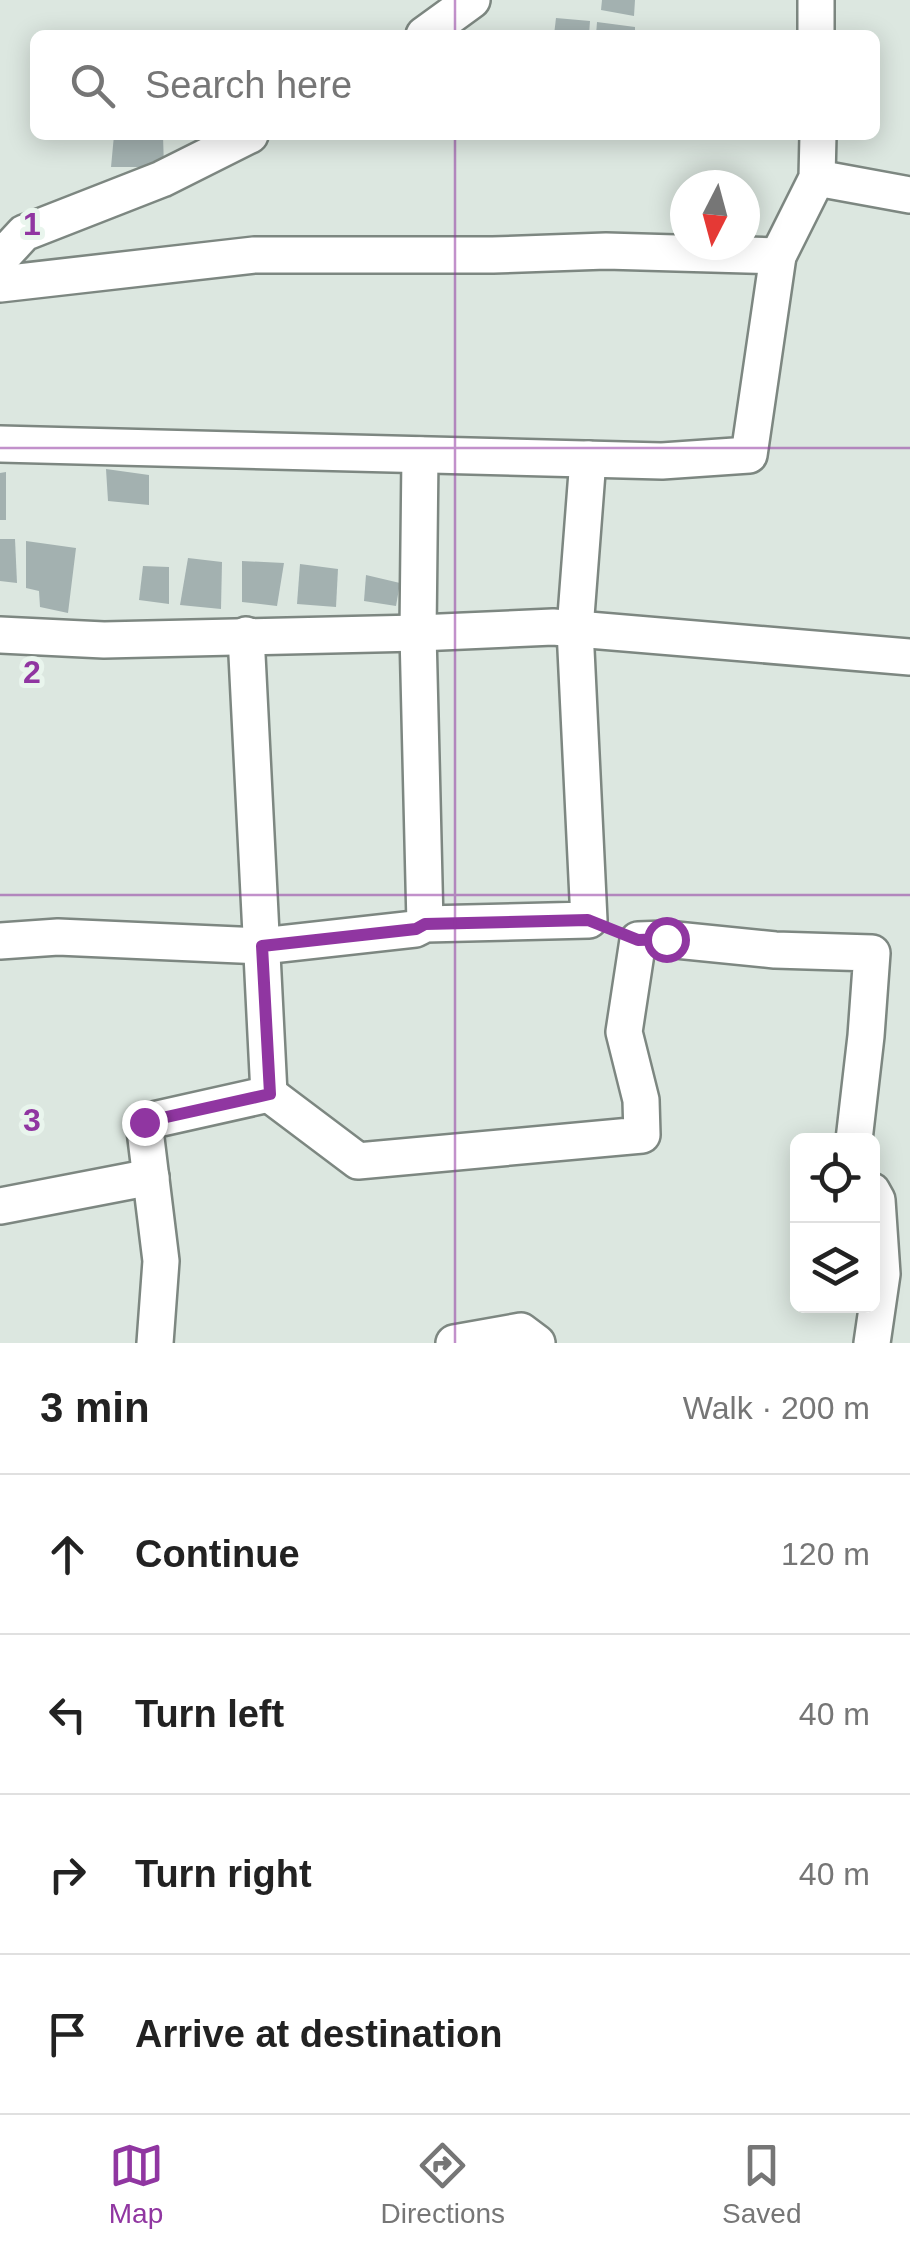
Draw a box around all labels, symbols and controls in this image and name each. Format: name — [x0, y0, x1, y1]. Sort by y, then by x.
search box — [30, 30, 880, 140]
icon: search — [65, 58, 120, 113]
text: Search here — [145, 64, 352, 106]
north arrow — [670, 170, 760, 260]
text: 1 — [23, 206, 41, 242]
text: 2 — [23, 654, 41, 690]
route start — [644, 917, 690, 963]
route end — [122, 1100, 168, 1146]
text: 3 — [23, 1102, 41, 1138]
map controls — [790, 1133, 880, 1313]
button: locate — [790, 1133, 880, 1223]
button: layers — [790, 1223, 880, 1313]
text: 3 min — [40, 1384, 150, 1431]
text: Walk · 200 m — [683, 1390, 870, 1426]
icon: ahead — [40, 1527, 95, 1582]
text: Continue — [135, 1533, 300, 1575]
text: 120 m — [781, 1536, 870, 1572]
icon: left — [40, 1687, 95, 1742]
text: Turn left — [135, 1693, 284, 1735]
text: 40 m — [799, 1696, 870, 1732]
icon: right — [40, 1847, 95, 1902]
text: Turn right — [135, 1853, 312, 1895]
text: 40 m — [799, 1856, 870, 1892]
icon: arrive — [40, 2007, 95, 2062]
text: Arrive at destination — [135, 2013, 502, 2055]
tab: Map — [109, 2138, 164, 2230]
tab: Directions — [381, 2138, 505, 2230]
tab: Saved — [722, 2138, 801, 2230]

